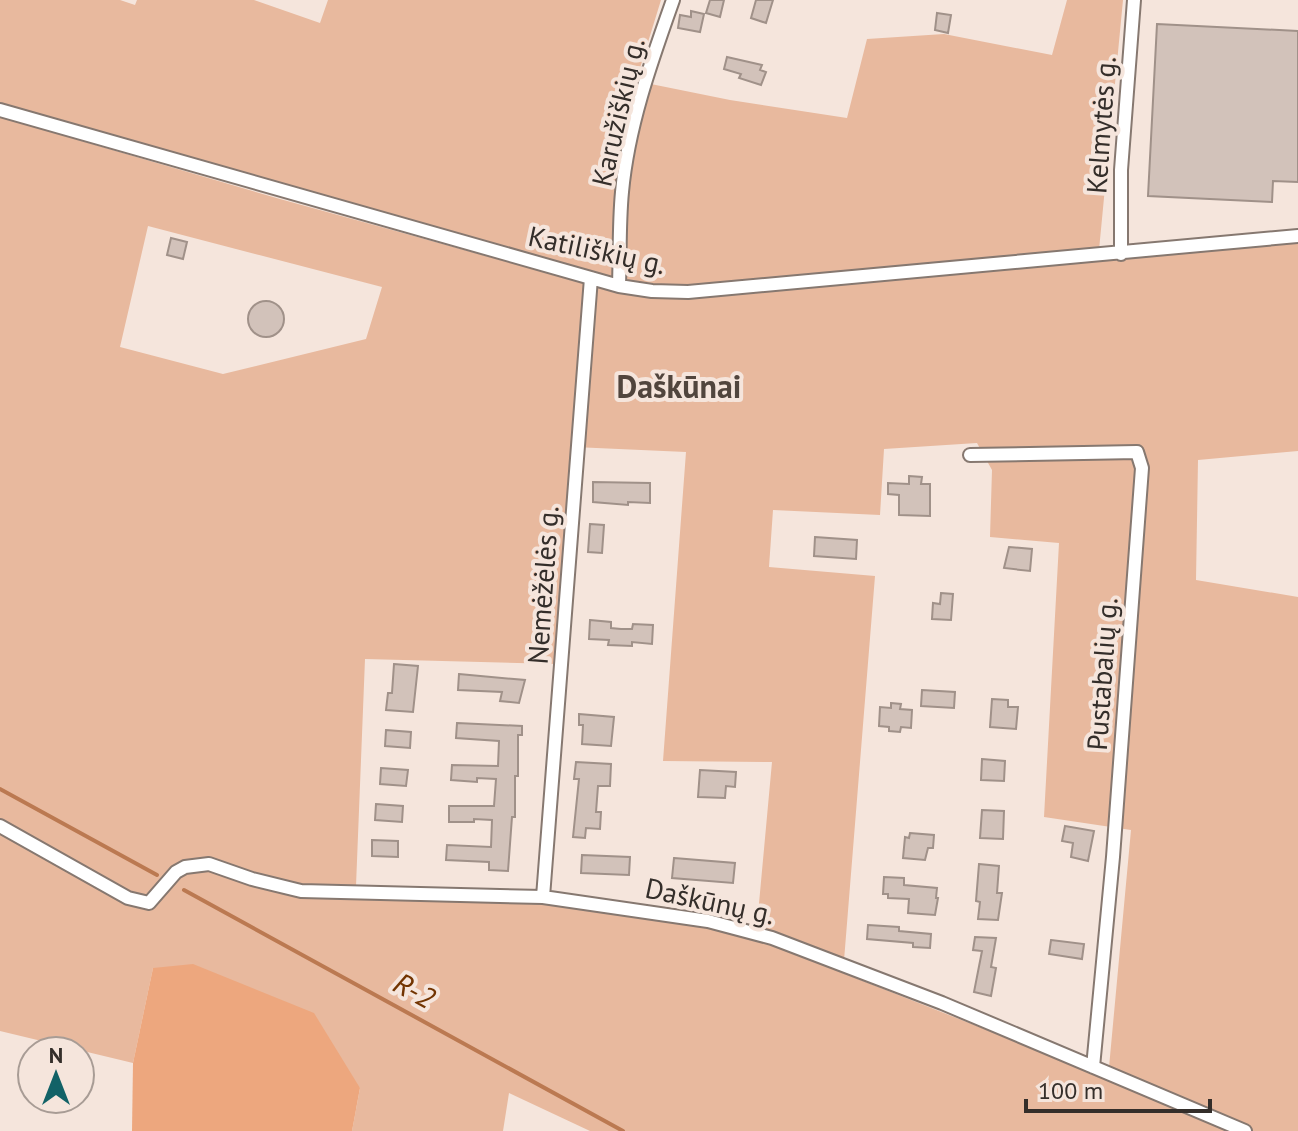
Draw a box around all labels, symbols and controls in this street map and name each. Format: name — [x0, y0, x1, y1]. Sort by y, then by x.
street label: Karužiškių g. — [582, 34, 653, 190]
street label: Kelmytės g. — [1077, 55, 1124, 195]
street label: Katiliškių g. — [525, 217, 669, 282]
district label: Daškūnai — [617, 365, 741, 407]
street label: Nemėžėlės g. — [519, 505, 566, 665]
street label: Pustabalių g. — [1078, 596, 1125, 752]
street label: Daškūnų g. — [642, 869, 778, 932]
water label: R-2 — [387, 963, 443, 1017]
north arrow — [16, 1035, 96, 1115]
text: N — [49, 1041, 63, 1069]
scale bar — [1026, 1063, 1210, 1113]
text: 100 m — [1038, 1075, 1103, 1106]

